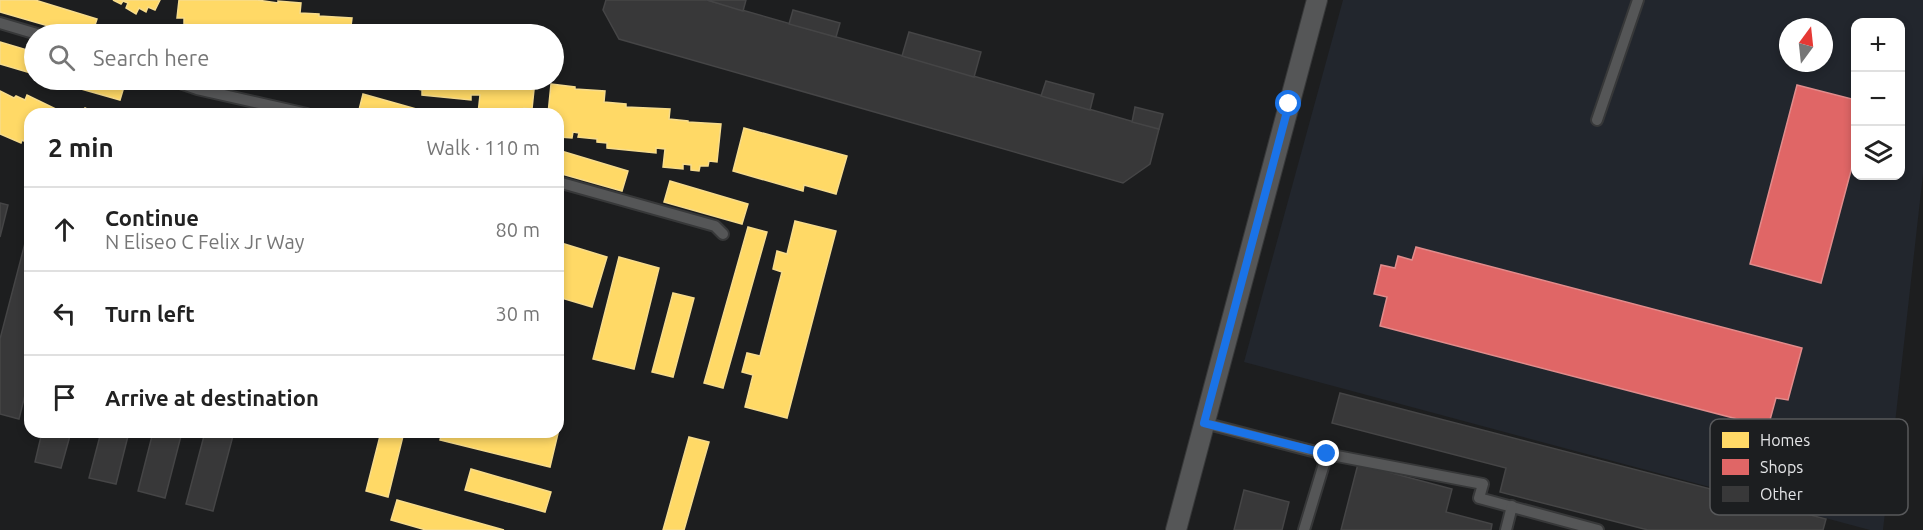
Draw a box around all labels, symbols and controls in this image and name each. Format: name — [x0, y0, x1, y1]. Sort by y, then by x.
north arrow — [1779, 18, 1833, 72]
map controls — [1851, 18, 1905, 180]
button: + — [1851, 18, 1905, 72]
search box — [24, 24, 564, 90]
icon: search — [45, 41, 78, 74]
text: Search here — [93, 45, 209, 70]
button: − — [1851, 72, 1905, 126]
route start — [1275, 90, 1301, 116]
button: layers — [1851, 126, 1905, 180]
text: 2 min — [48, 133, 114, 162]
text: Walk · 110 m — [427, 136, 540, 159]
text: Continue — [105, 205, 199, 230]
icon: ahead — [48, 213, 81, 246]
text: 80 m — [496, 218, 540, 241]
text: N Eliseo C Felix Jr Way — [105, 230, 304, 253]
icon: left — [48, 297, 81, 330]
text: Turn left — [105, 301, 195, 326]
text: 30 m — [496, 302, 540, 325]
icon: arrive — [48, 381, 81, 414]
text: Arrive at destination — [105, 385, 319, 410]
legend — [1710, 419, 1908, 515]
text: Homes — [1760, 431, 1810, 449]
route end — [1313, 440, 1339, 466]
text: Shops — [1760, 458, 1803, 476]
text: Other — [1760, 485, 1803, 503]

